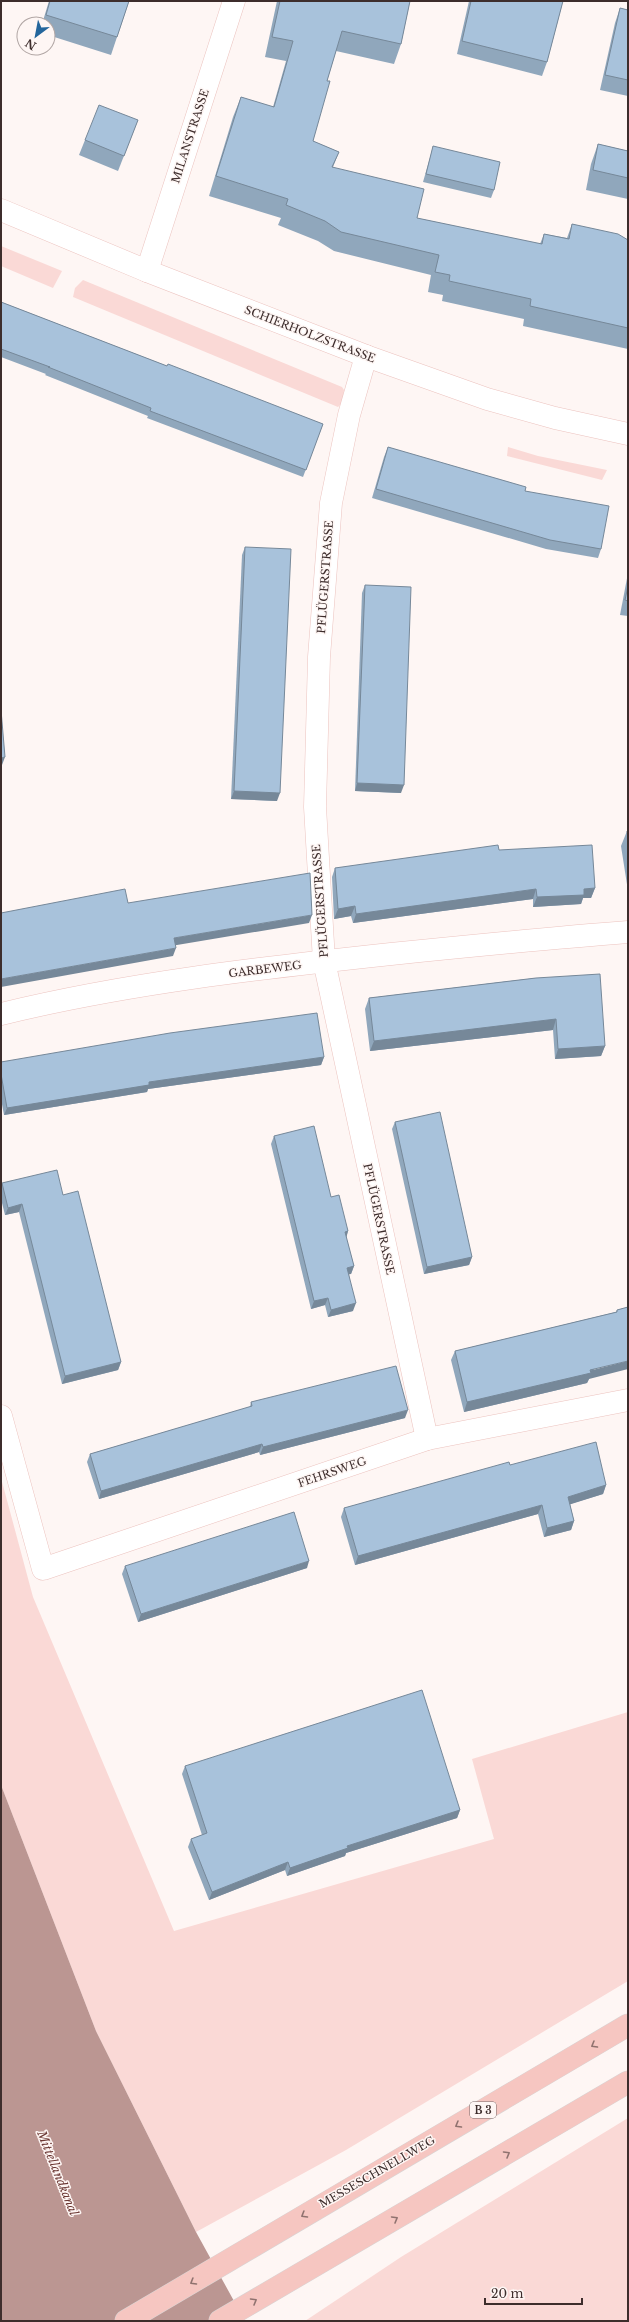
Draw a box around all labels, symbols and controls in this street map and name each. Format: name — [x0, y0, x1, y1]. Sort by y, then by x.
north arrow — [16, 16, 56, 56]
text: N — [22, 35, 39, 53]
street label: MILANSTRASSE — [168, 87, 212, 185]
street label: SCHIERHOLZSTRASSE — [242, 303, 378, 365]
street label: PFLÜGERSTRASSE — [314, 520, 336, 634]
street label: PFLÜGERSTRASSE — [309, 844, 331, 958]
street label: GARBEWEG — [228, 958, 303, 980]
street label: PFLÜGERSTRASSE — [360, 1162, 398, 1276]
street label: FEHRSWEG — [296, 1454, 369, 1490]
one-way arrow — [591, 2040, 598, 2047]
road number: B 3 — [470, 2102, 496, 2118]
one-way arrow — [455, 2120, 462, 2127]
water label: Mittellandkanal — [34, 2127, 82, 2218]
street label: MESSESCHNELLWEG — [316, 2133, 438, 2211]
one-way arrow — [503, 2151, 510, 2158]
one-way arrow — [301, 2211, 308, 2218]
one-way arrow — [390, 2217, 398, 2224]
one-way arrow — [190, 2277, 197, 2284]
scale bar — [485, 2280, 582, 2306]
text: 20 m — [491, 2286, 523, 2301]
one-way arrow — [250, 2299, 257, 2306]

